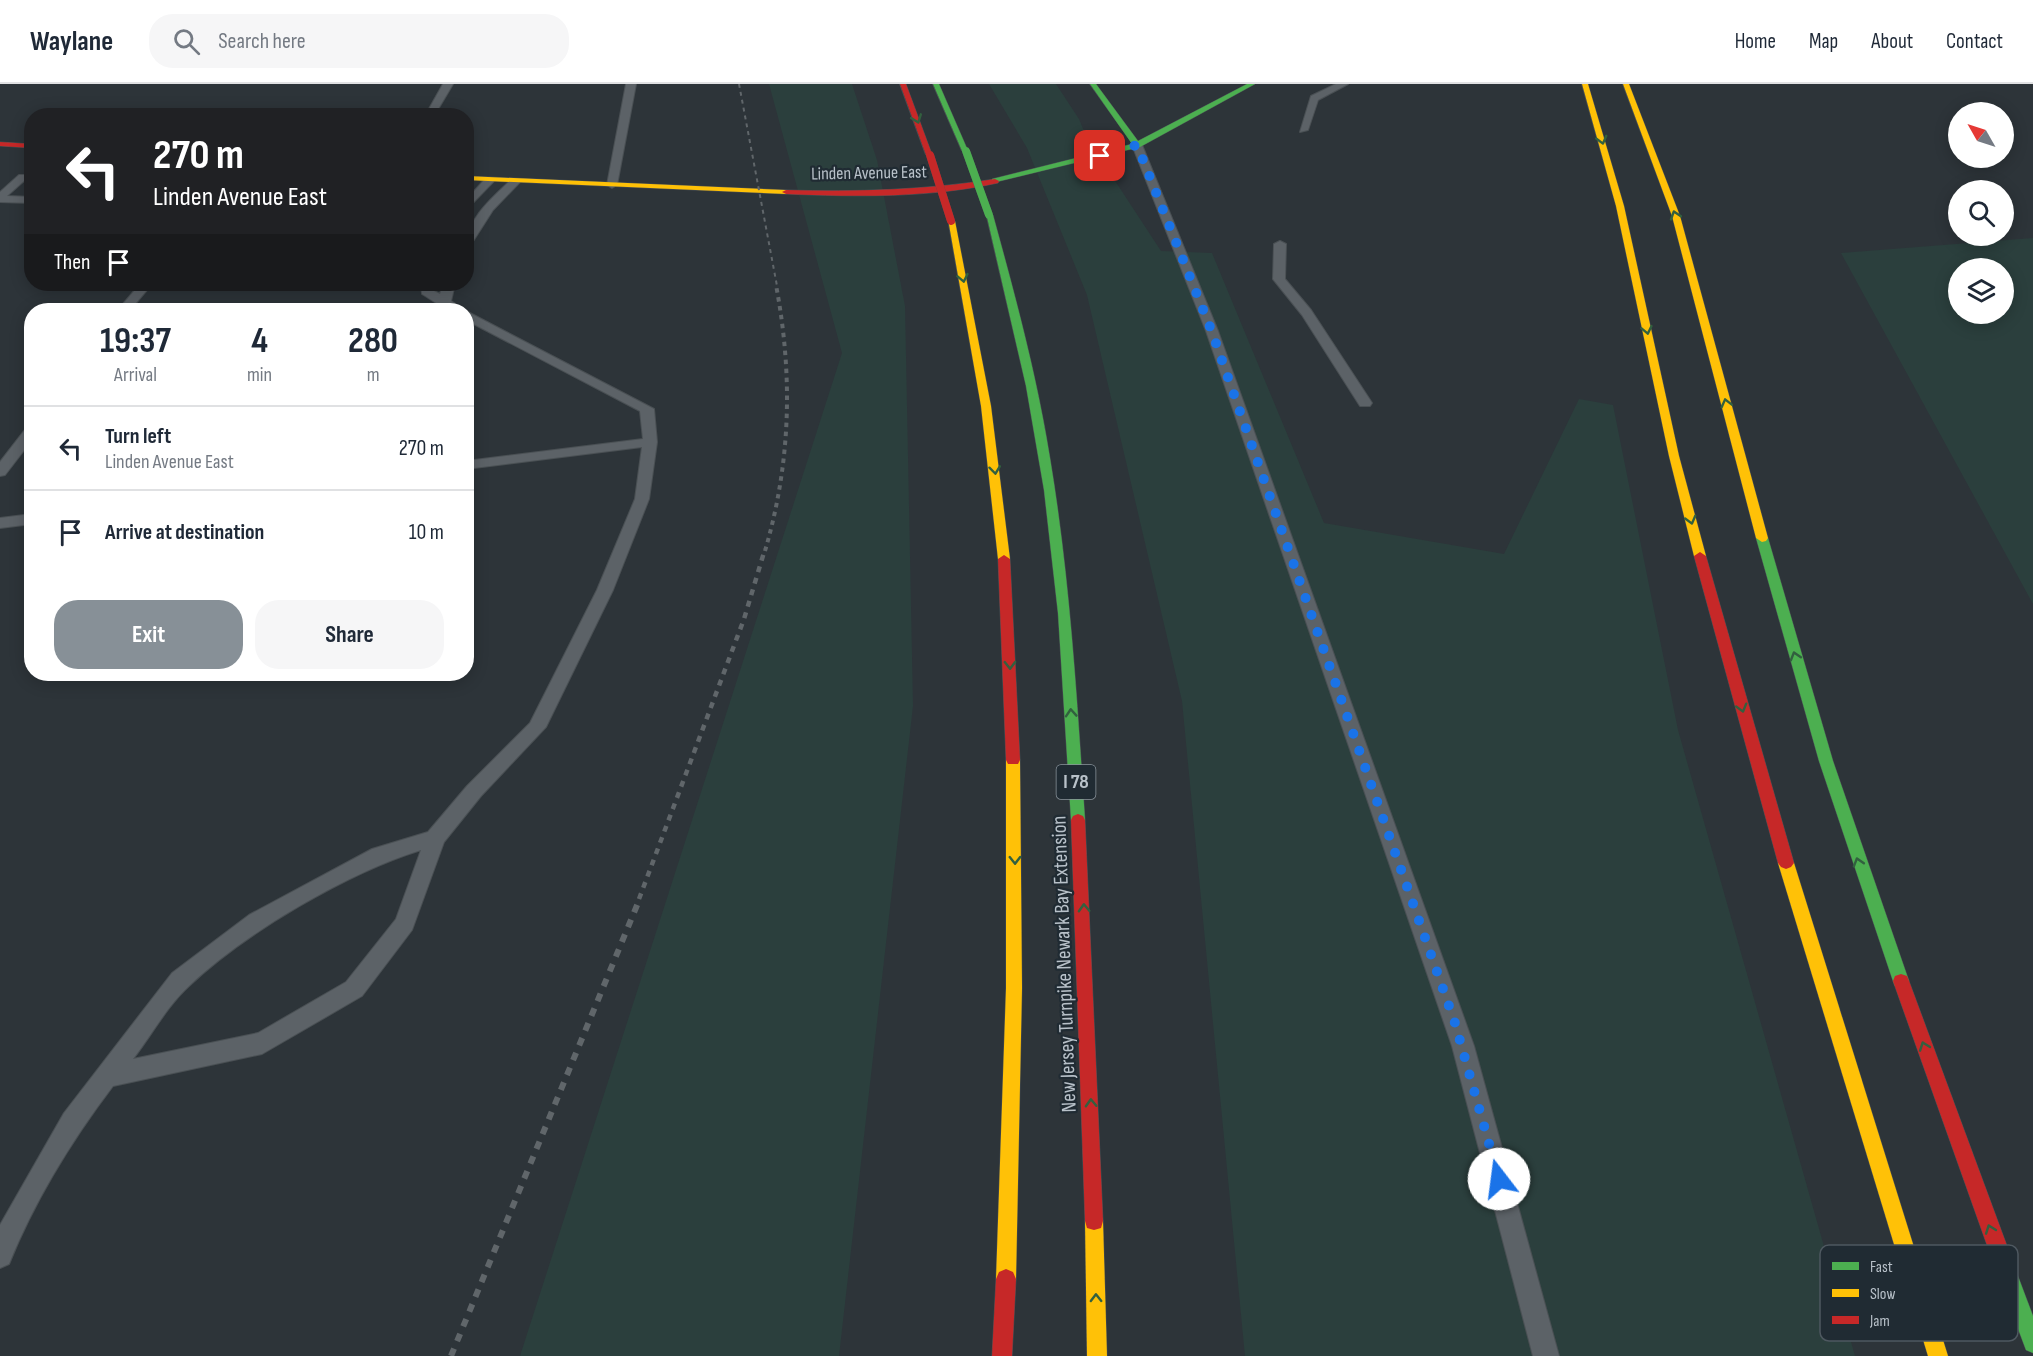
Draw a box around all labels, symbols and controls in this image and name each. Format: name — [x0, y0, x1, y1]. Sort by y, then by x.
search box — [149, 14, 569, 68]
text: Waylane — [30, 25, 113, 58]
icon: search — [170, 25, 203, 58]
text: Search here — [218, 28, 306, 55]
text: Home — [1735, 29, 1776, 54]
text: Map — [1809, 29, 1838, 54]
text: About — [1871, 29, 1913, 54]
text: Contact — [1946, 29, 2003, 54]
north arrow — [1948, 102, 2014, 168]
map controls — [1948, 102, 2014, 324]
one-way arrow — [910, 113, 923, 124]
text: 270 m — [153, 130, 244, 181]
pin — [1074, 130, 1125, 181]
icon: left — [54, 132, 132, 210]
one-way arrow — [1595, 134, 1607, 145]
icon: arrive — [1083, 139, 1116, 172]
street label: Linden Avenue East — [811, 161, 928, 185]
button: search — [1948, 180, 2014, 246]
text: Linden Avenue East — [153, 181, 327, 213]
one-way arrow — [1670, 210, 1683, 221]
icon: arrive — [102, 246, 135, 279]
text: Then — [54, 249, 90, 276]
button: layers — [1948, 258, 2014, 324]
one-way arrow — [956, 273, 969, 283]
text: 19:37 — [100, 320, 171, 363]
text: 4 — [251, 320, 268, 363]
text: 280 — [348, 320, 398, 363]
one-way arrow — [1640, 324, 1653, 334]
text: Arrival — [114, 363, 157, 387]
text: min — [247, 363, 272, 387]
text: m — [367, 363, 379, 387]
one-way arrow — [1720, 398, 1733, 408]
text: Turn left — [105, 423, 171, 450]
icon: left — [54, 432, 87, 465]
text: 270 m — [399, 435, 444, 462]
text: Linden Avenue East — [105, 450, 234, 474]
one-way arrow — [988, 466, 1001, 475]
one-way arrow — [1683, 515, 1696, 525]
icon: arrive — [54, 516, 87, 549]
text: Arrive at destination — [105, 519, 264, 546]
text: 10 m — [409, 519, 444, 546]
button: Exit — [54, 600, 243, 669]
button: Share — [255, 600, 444, 669]
one-way arrow — [1790, 651, 1802, 661]
one-way arrow — [1004, 660, 1016, 669]
one-way arrow — [1735, 702, 1747, 713]
one-way arrow — [1065, 709, 1078, 718]
road number: I 78 — [1056, 765, 1096, 799]
street label: New Jersey Turnpike Newark Bay Extension — [1046, 815, 1082, 1113]
one-way arrow — [1009, 855, 1021, 864]
one-way arrow — [1853, 857, 1865, 868]
one-way arrow — [1077, 903, 1090, 912]
one-way arrow — [1918, 1041, 1931, 1051]
one-way arrow — [1084, 1098, 1097, 1107]
position arrow — [1467, 1147, 1531, 1211]
one-way arrow — [1984, 1224, 1997, 1235]
legend — [1820, 1245, 2018, 1341]
text: Fast — [1870, 1258, 1893, 1277]
text: Slow — [1870, 1285, 1895, 1304]
one-way arrow — [1090, 1293, 1102, 1302]
text: Jam — [1869, 1312, 1890, 1331]

